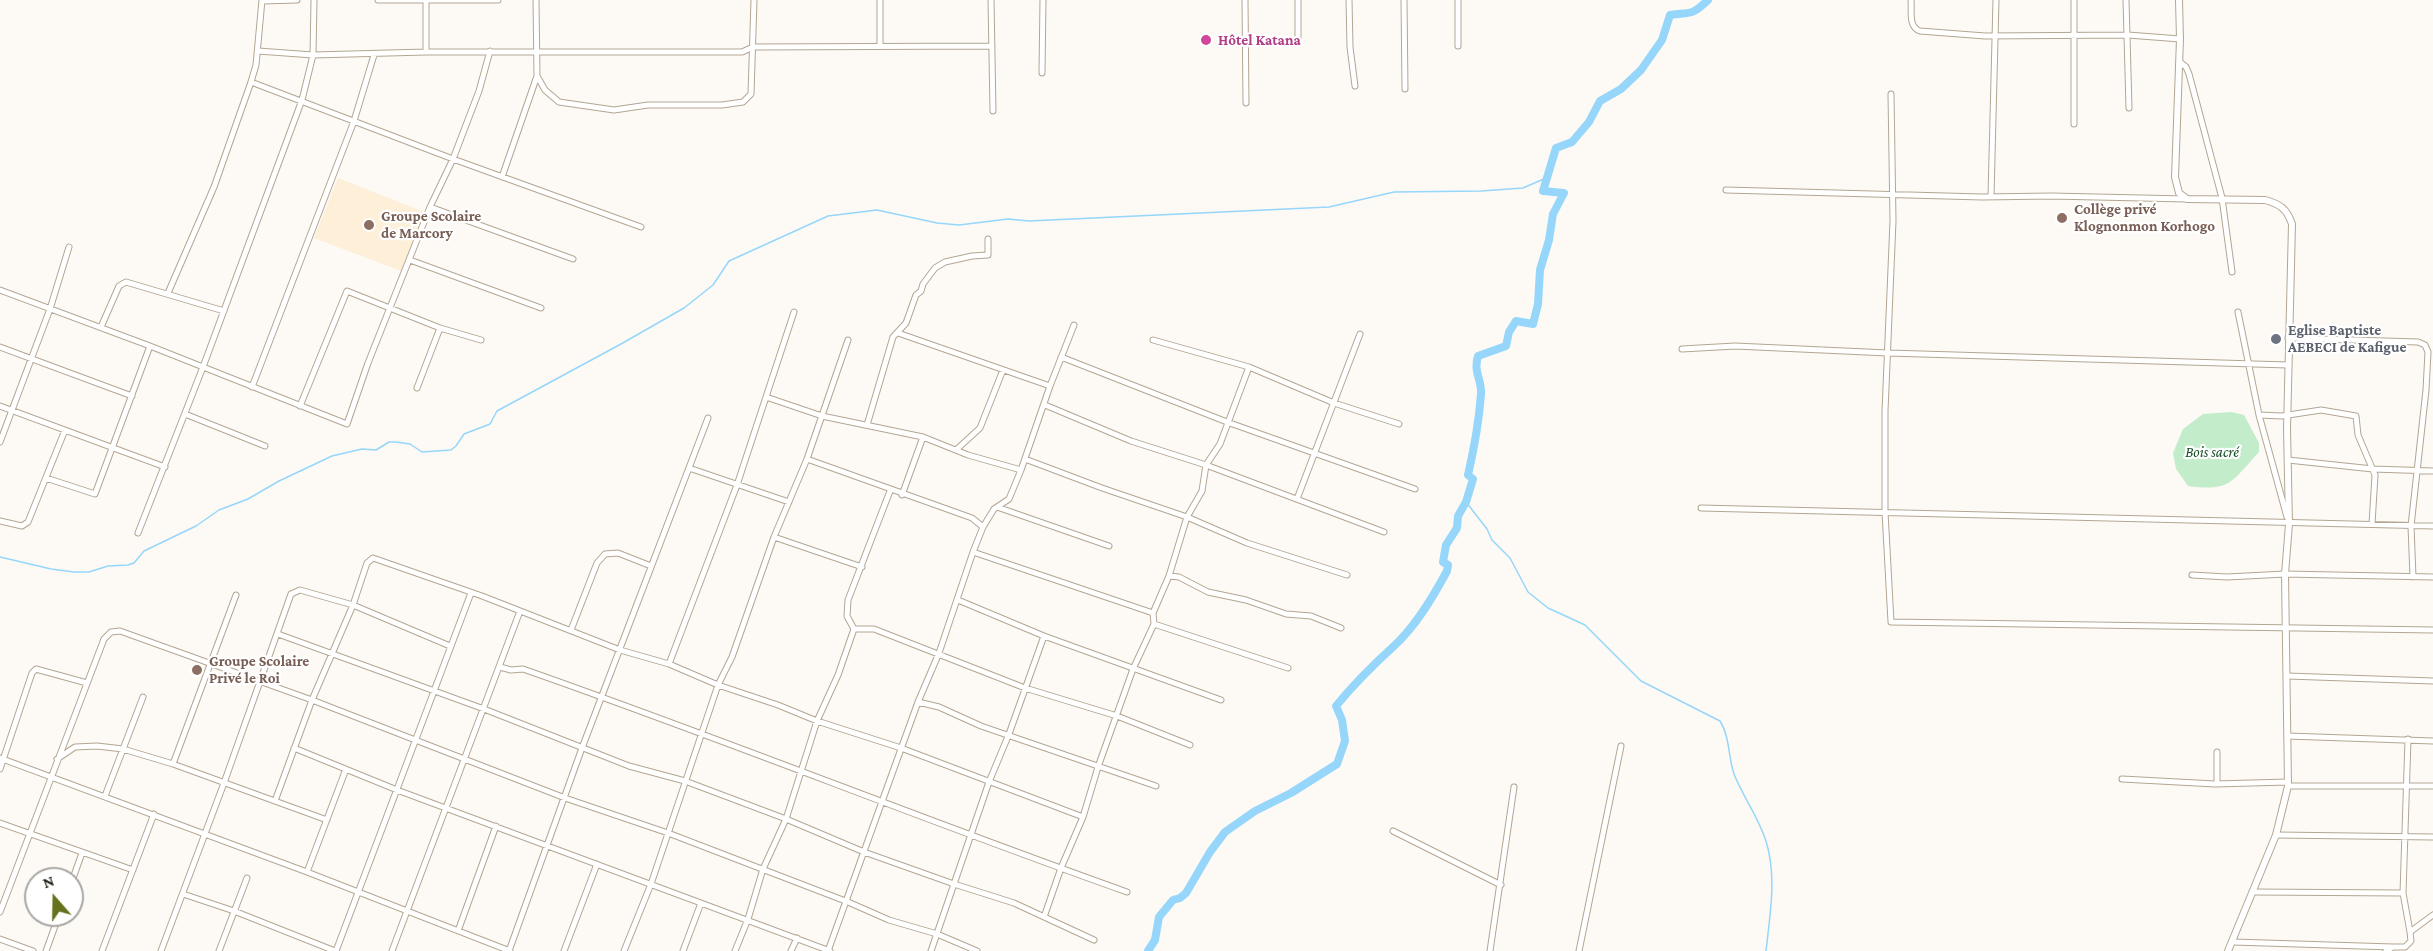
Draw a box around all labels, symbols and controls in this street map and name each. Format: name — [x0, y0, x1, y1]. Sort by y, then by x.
place label: Hôtel Katana — [1218, 31, 1301, 49]
marker: Hôtel Katana — [1199, 33, 1213, 47]
place label: Collège privé Klognonmon Korhogo — [2074, 200, 2215, 235]
place label: Groupe Scolaire de Marcory — [381, 207, 481, 242]
marker: Collège privé Klognonmon Korhogo — [2055, 211, 2069, 225]
marker: Groupe Scolaire de Marcory — [362, 218, 376, 232]
place label: Eglise Baptiste AEBECI de Kafigue — [2288, 321, 2406, 356]
marker: Eglise Baptiste AEBECI de Kafigue — [2269, 332, 2283, 346]
park label: Bois sacré — [2185, 443, 2239, 461]
place label: Groupe Scolaire Privé le Roi — [209, 652, 309, 687]
marker: Groupe Scolaire Privé le Roi — [190, 663, 204, 677]
north arrow — [24, 867, 84, 927]
text: N — [40, 872, 56, 891]

